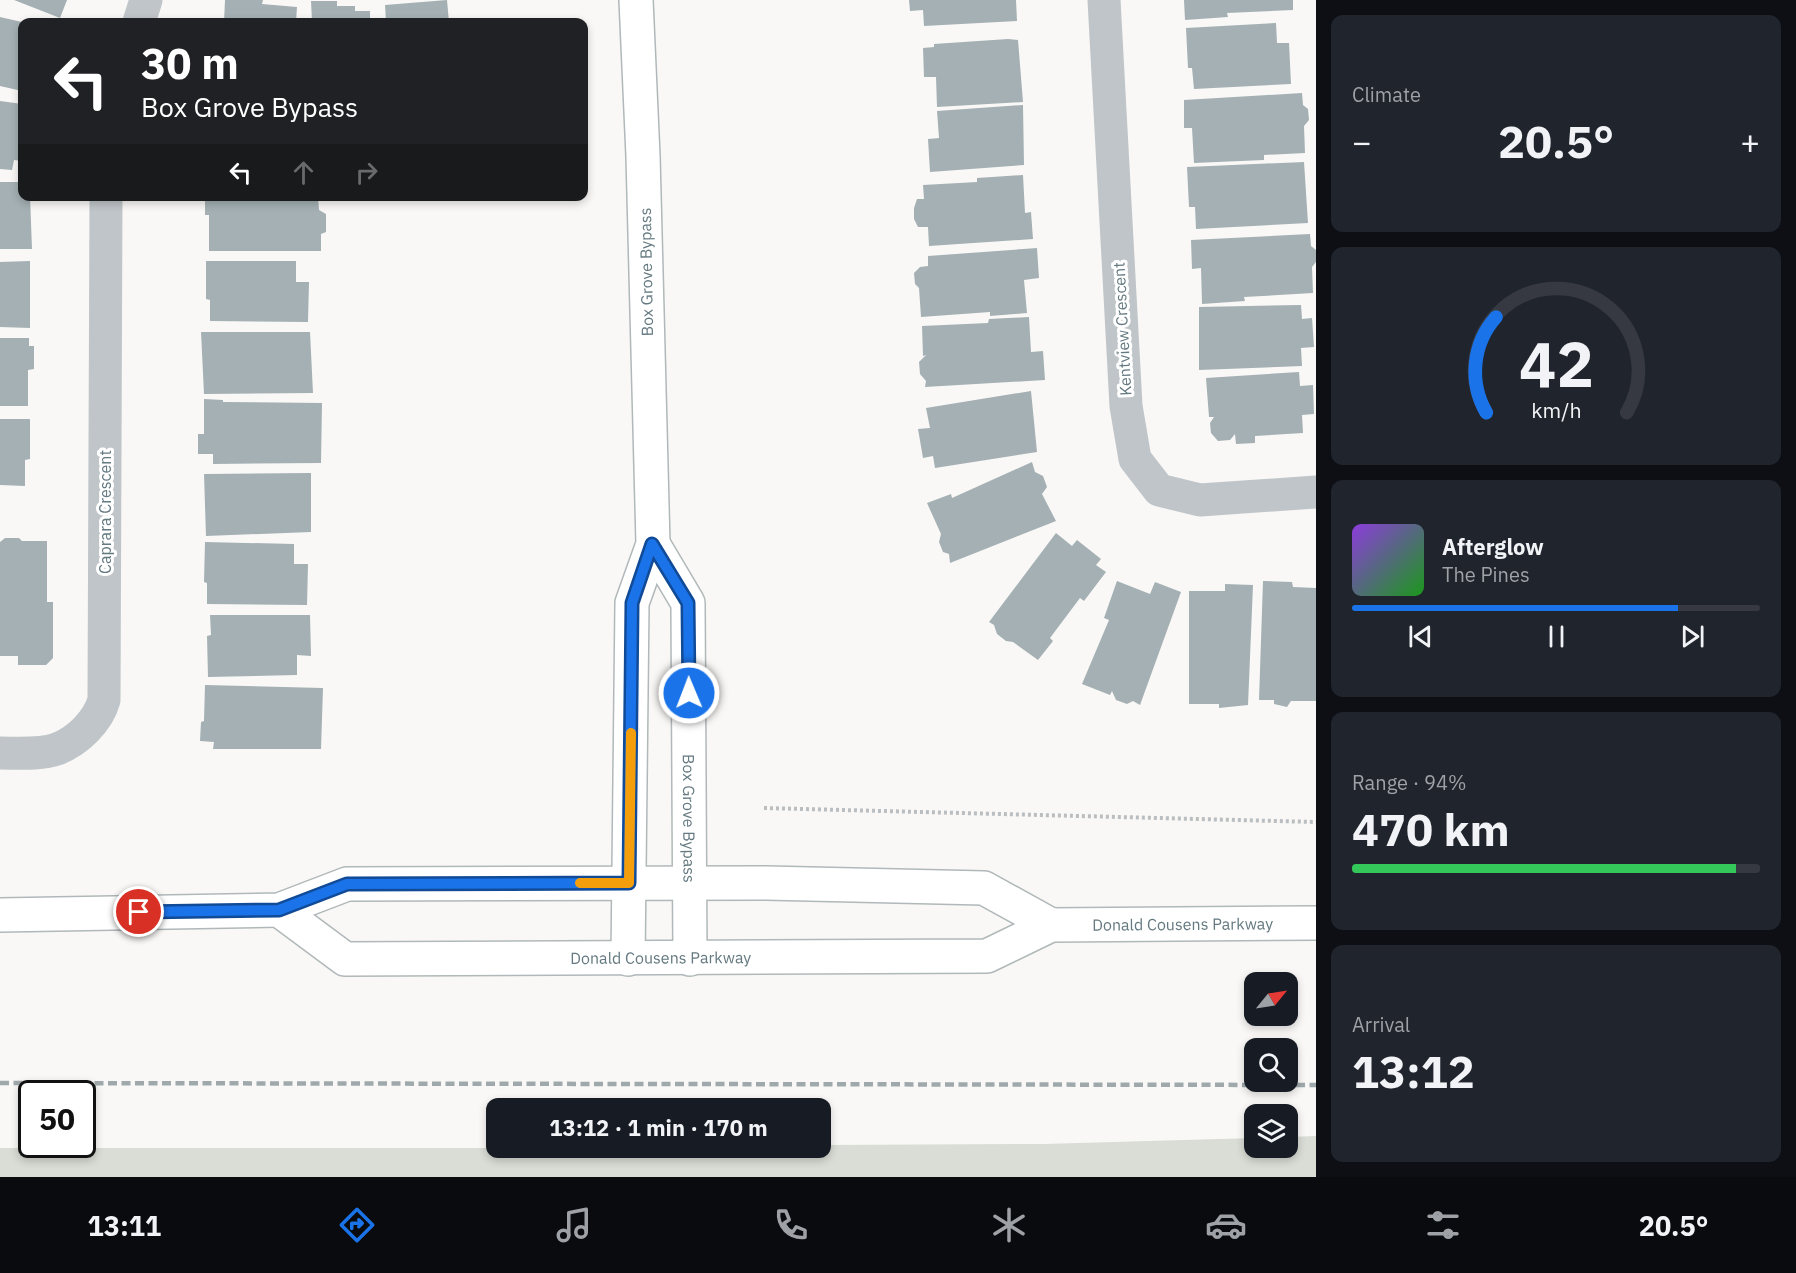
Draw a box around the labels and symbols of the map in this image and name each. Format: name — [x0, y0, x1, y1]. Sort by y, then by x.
street label: Box Grove Bypass — [635, 207, 657, 337]
street label: Kentview Crescent — [1109, 262, 1135, 396]
street label: Caprara Crescent — [95, 450, 115, 574]
position arrow — [657, 661, 721, 725]
street label: Box Grove Bypass — [679, 754, 700, 883]
pin — [113, 886, 164, 937]
street label: Donald Cousens Parkway — [1092, 913, 1273, 935]
street label: Donald Cousens Parkway — [570, 947, 751, 968]
north arrow — [1244, 972, 1298, 1026]
speed limit sign: 50 — [18, 1080, 96, 1158]

